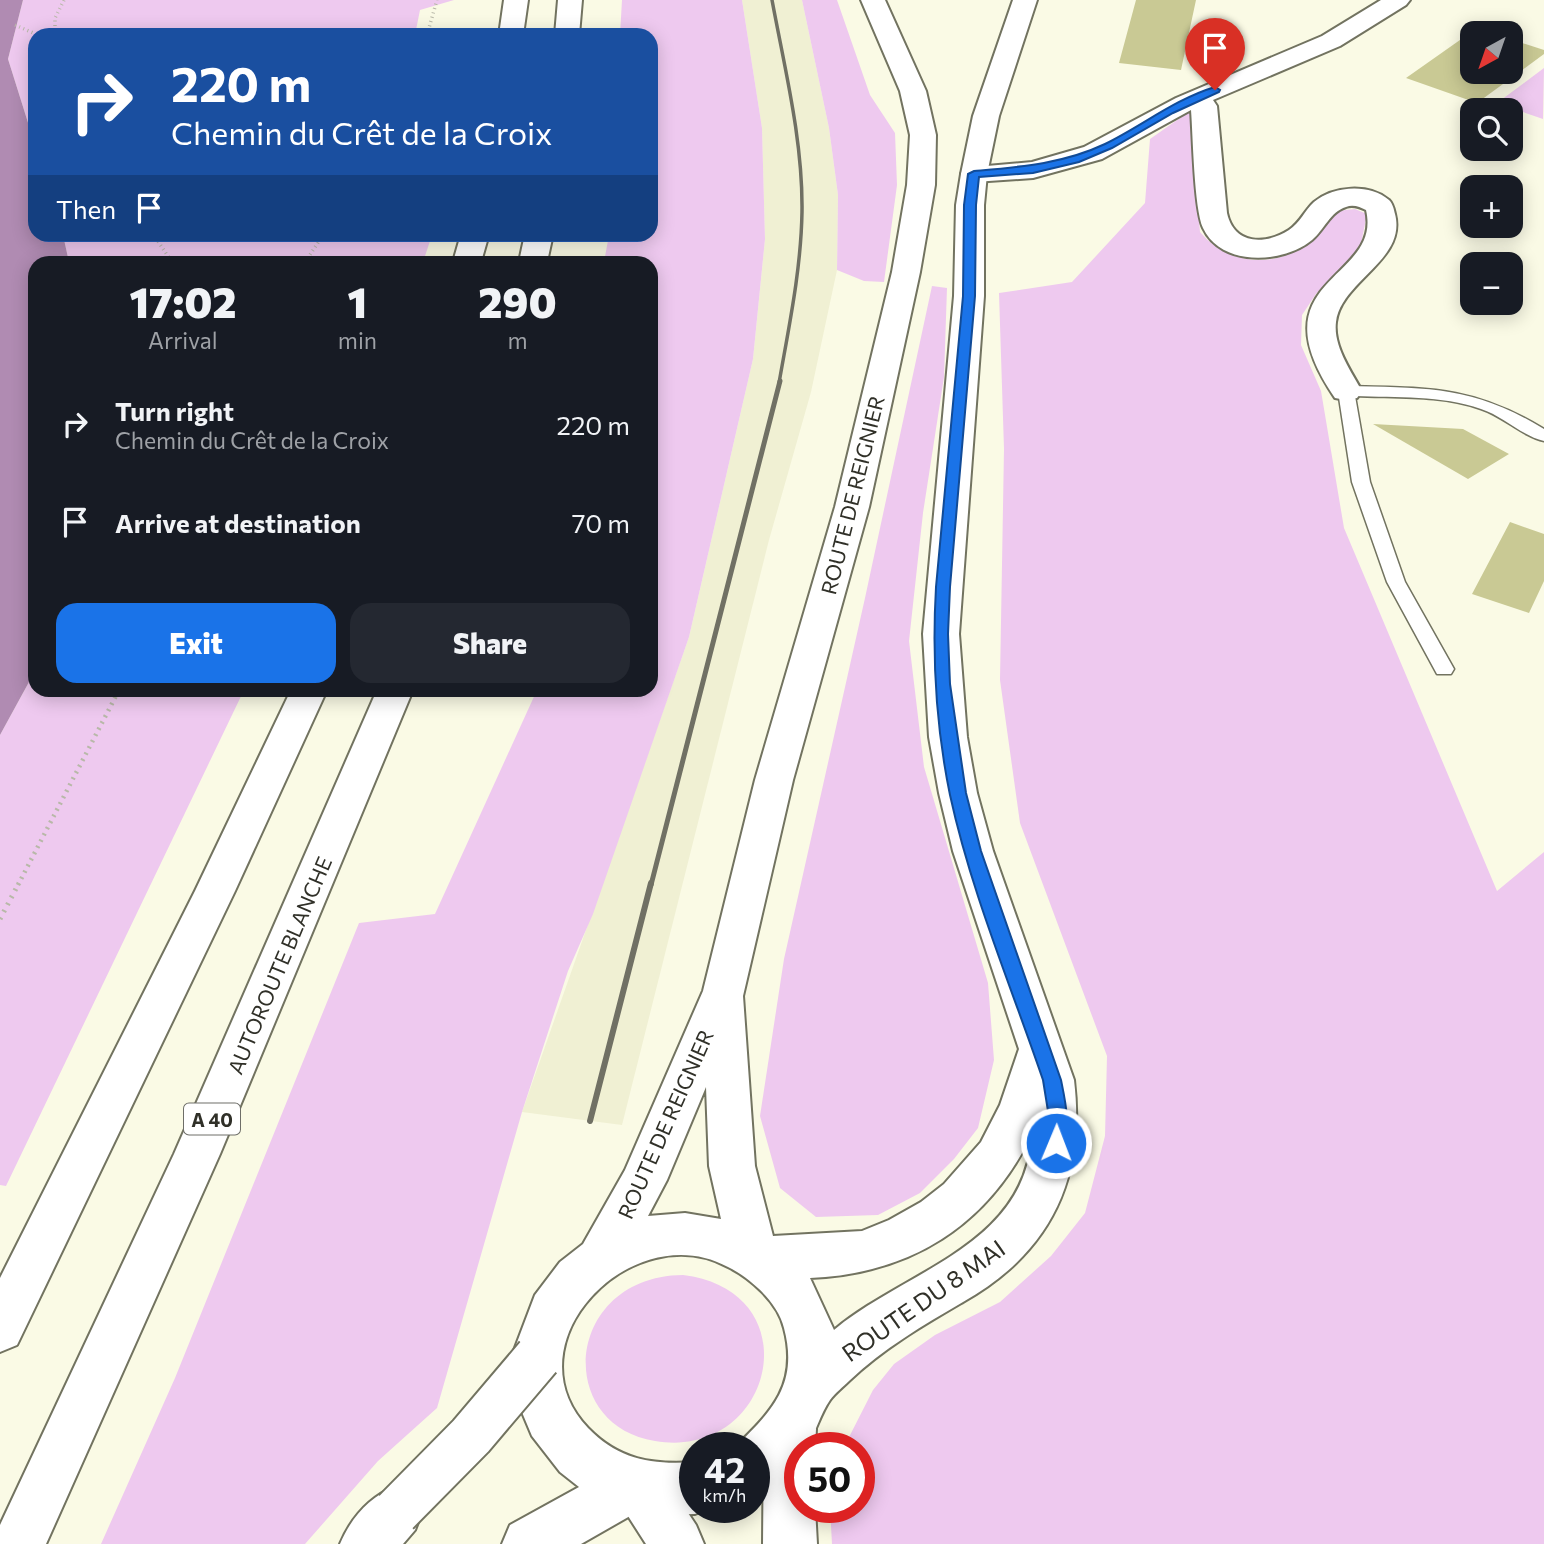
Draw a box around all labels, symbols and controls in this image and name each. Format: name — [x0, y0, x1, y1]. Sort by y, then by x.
pin — [1185, 18, 1245, 90]
north arrow — [1460, 21, 1522, 84]
map controls — [1460, 21, 1523, 315]
icon: arrive — [1196, 29, 1234, 67]
text: 220 m — [171, 52, 311, 112]
icon: right — [56, 56, 147, 147]
button: search — [1460, 98, 1523, 161]
text: Chemin du Crêt de la Croix — [171, 112, 552, 152]
button: + — [1460, 175, 1523, 238]
icon: arrive — [130, 189, 168, 227]
text: Then — [56, 193, 116, 224]
button: − — [1460, 252, 1523, 315]
text: 17:02 — [129, 275, 236, 327]
text: 1 — [348, 275, 367, 327]
text: 290 — [478, 275, 557, 327]
text: Arrival — [148, 326, 218, 354]
text: min — [338, 326, 377, 354]
text: m — [507, 326, 528, 354]
street label: ROUTE DE REIGNIER — [815, 393, 889, 597]
text: Turn right — [115, 395, 234, 426]
icon: right — [56, 405, 94, 443]
text: 220 m — [557, 409, 630, 440]
text: Chemin du Crêt de la Croix — [115, 426, 389, 454]
icon: arrive — [56, 503, 94, 541]
text: Arrive at destination — [115, 507, 361, 538]
text: 70 m — [572, 507, 630, 538]
button: Exit — [56, 603, 336, 683]
button: Share — [350, 603, 630, 683]
street label: AUTOROUTE BLANCHE — [222, 852, 336, 1078]
street label: ROUTE DE REIGNIER — [612, 1026, 718, 1222]
road number: A 40 — [184, 1104, 240, 1134]
position arrow — [1019, 1106, 1093, 1180]
street label: ROUTE DU 8 MAI — [836, 1233, 1010, 1367]
speed limit sign: 50 — [784, 1432, 875, 1523]
text: 42 — [704, 1447, 745, 1490]
text: km/h — [703, 1484, 746, 1506]

